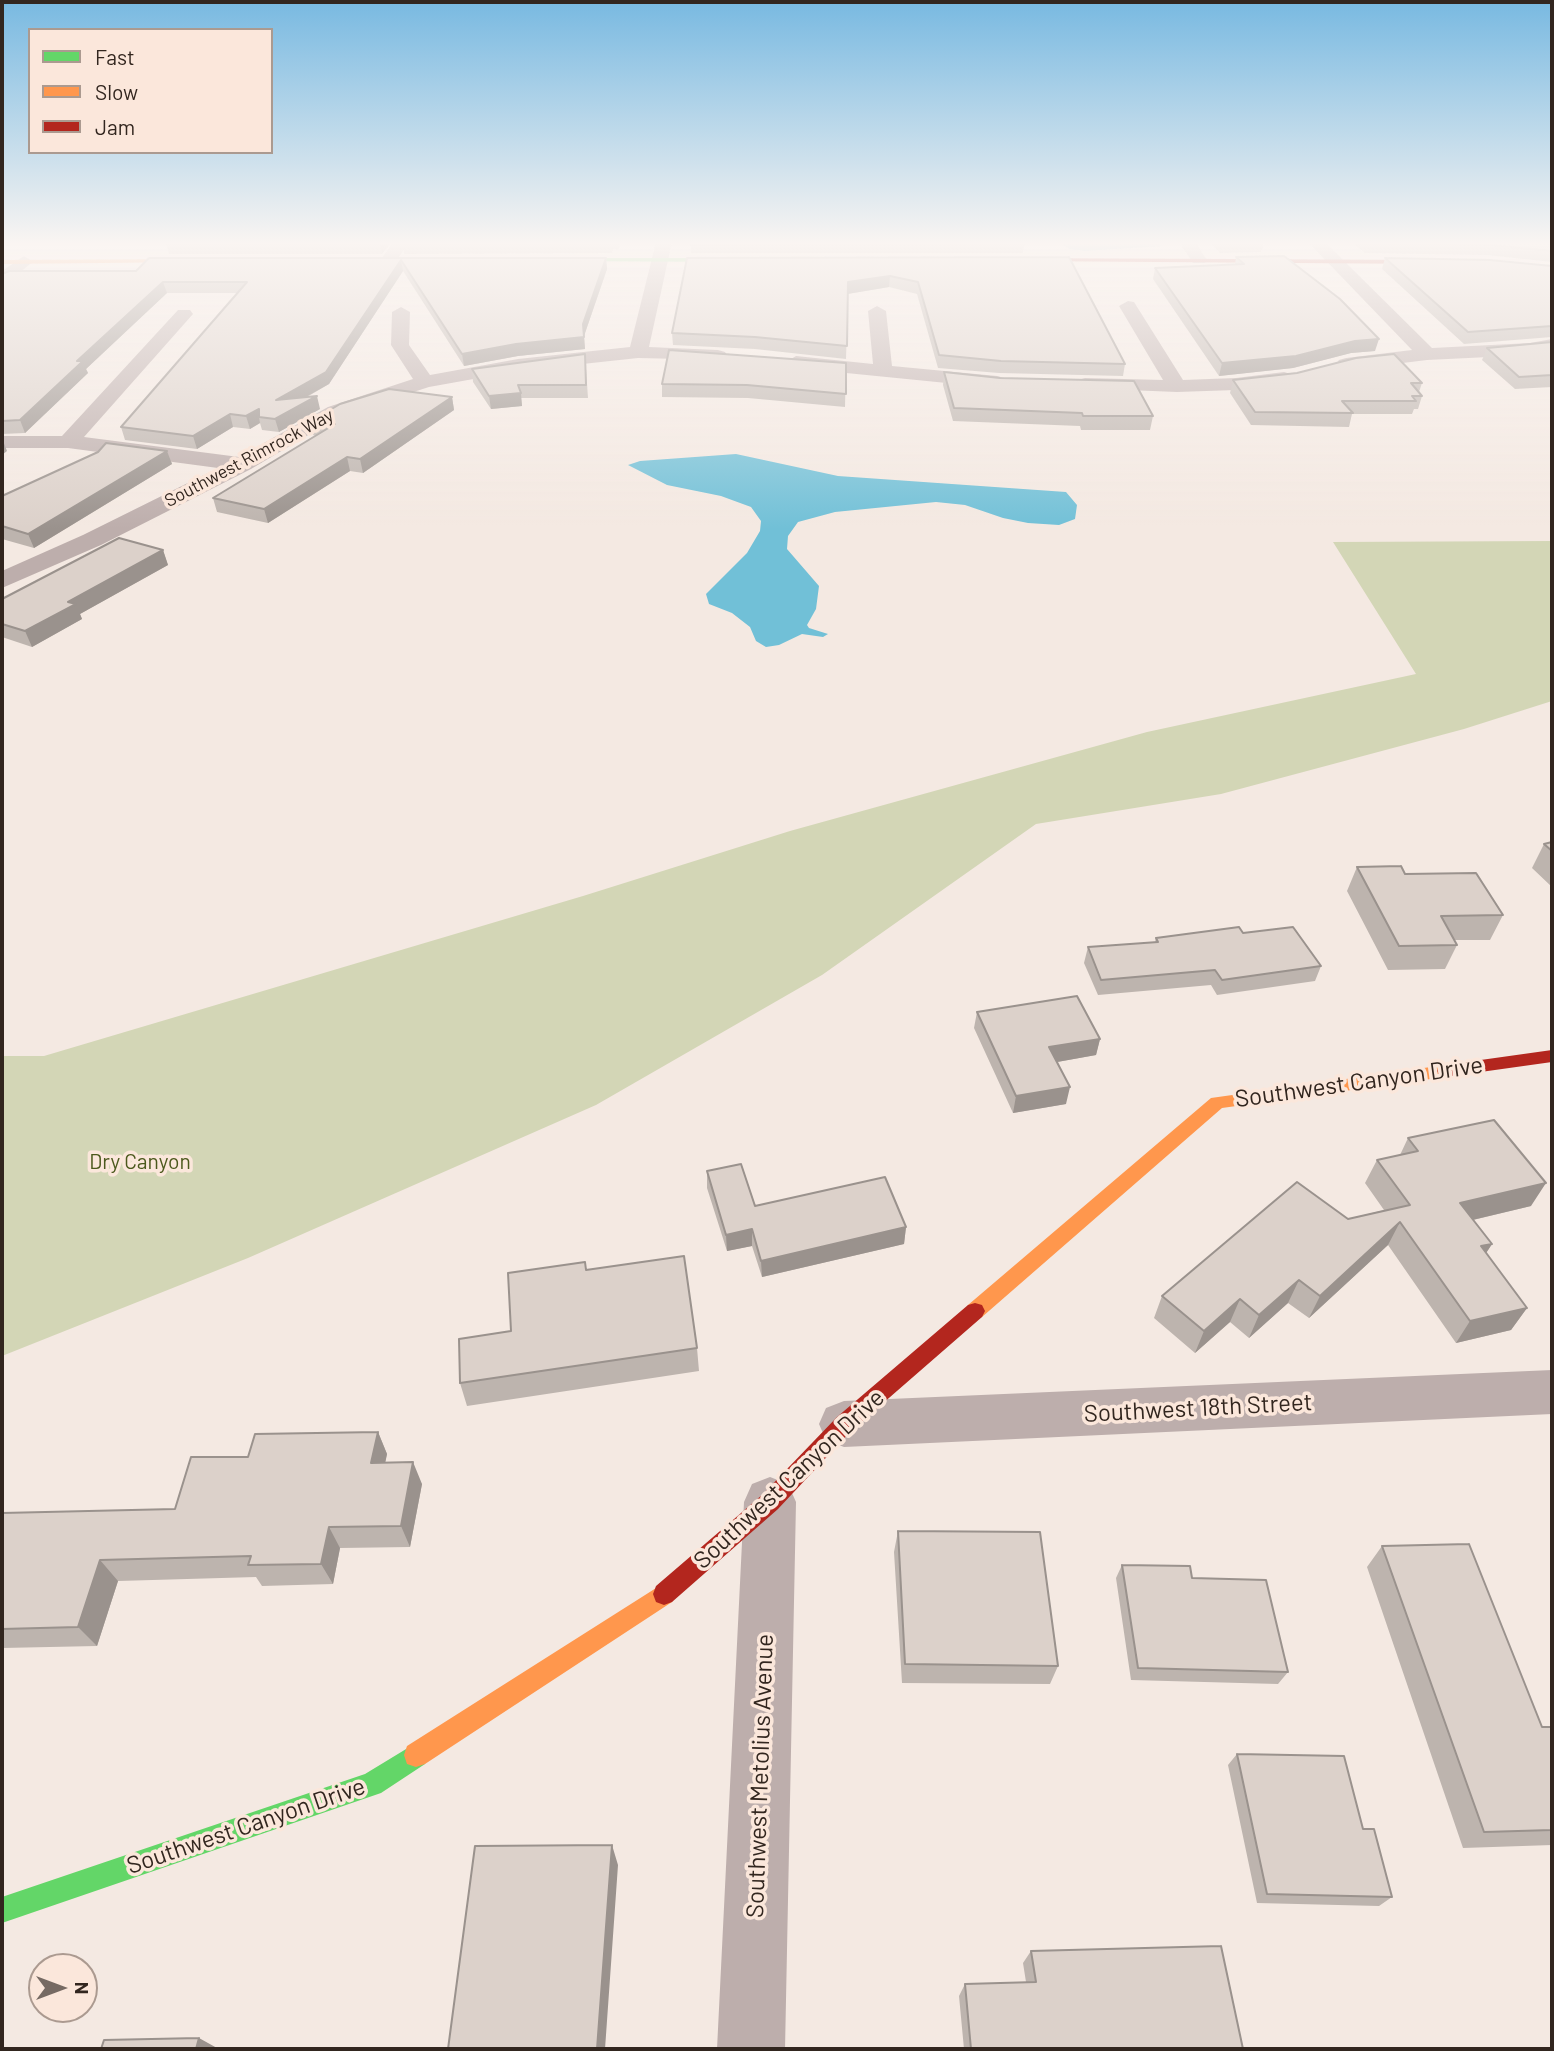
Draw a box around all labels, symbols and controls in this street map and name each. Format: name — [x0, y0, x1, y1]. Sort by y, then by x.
legend — [28, 28, 273, 154]
text: Fast — [95, 44, 135, 69]
text: Slow — [95, 79, 138, 104]
text: Jam — [95, 114, 135, 139]
street label: Southwest Rimrock Way — [161, 404, 337, 512]
street label: Southwest Canyon Drive — [1233, 1050, 1485, 1114]
park label: Dry Canyon — [89, 1149, 191, 1175]
street label: Southwest Canyon Drive — [688, 1383, 890, 1575]
street label: Southwest 18th Street — [1083, 1388, 1313, 1428]
street label: Southwest Metolius Avenue — [741, 1633, 779, 1919]
street label: Southwest Canyon Drive — [123, 1772, 369, 1880]
north arrow — [28, 1953, 98, 2023]
text: N — [71, 1982, 94, 1994]

